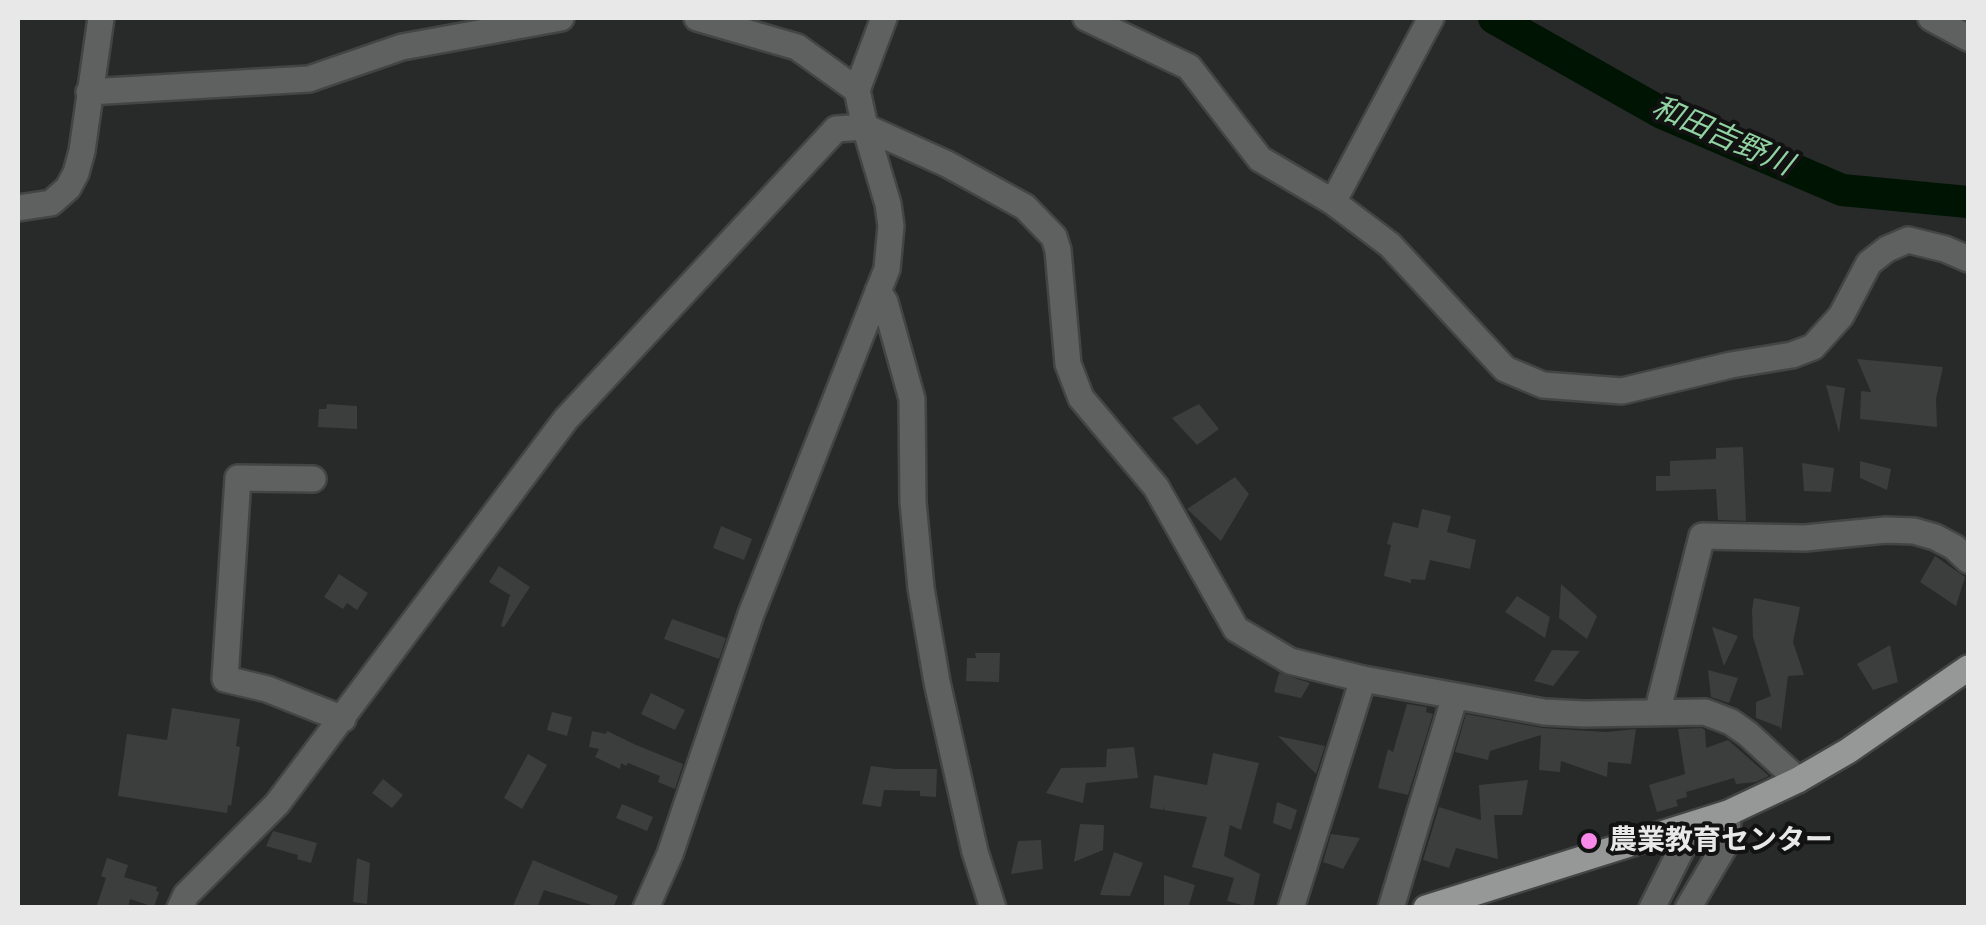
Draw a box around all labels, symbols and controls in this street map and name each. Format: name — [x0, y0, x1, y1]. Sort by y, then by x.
water label: 和田吉野川 — [1646, 90, 1798, 184]
place label: 農業教育センター — [1609, 824, 1833, 858]
marker: 農業教育センター — [1578, 830, 1600, 852]

